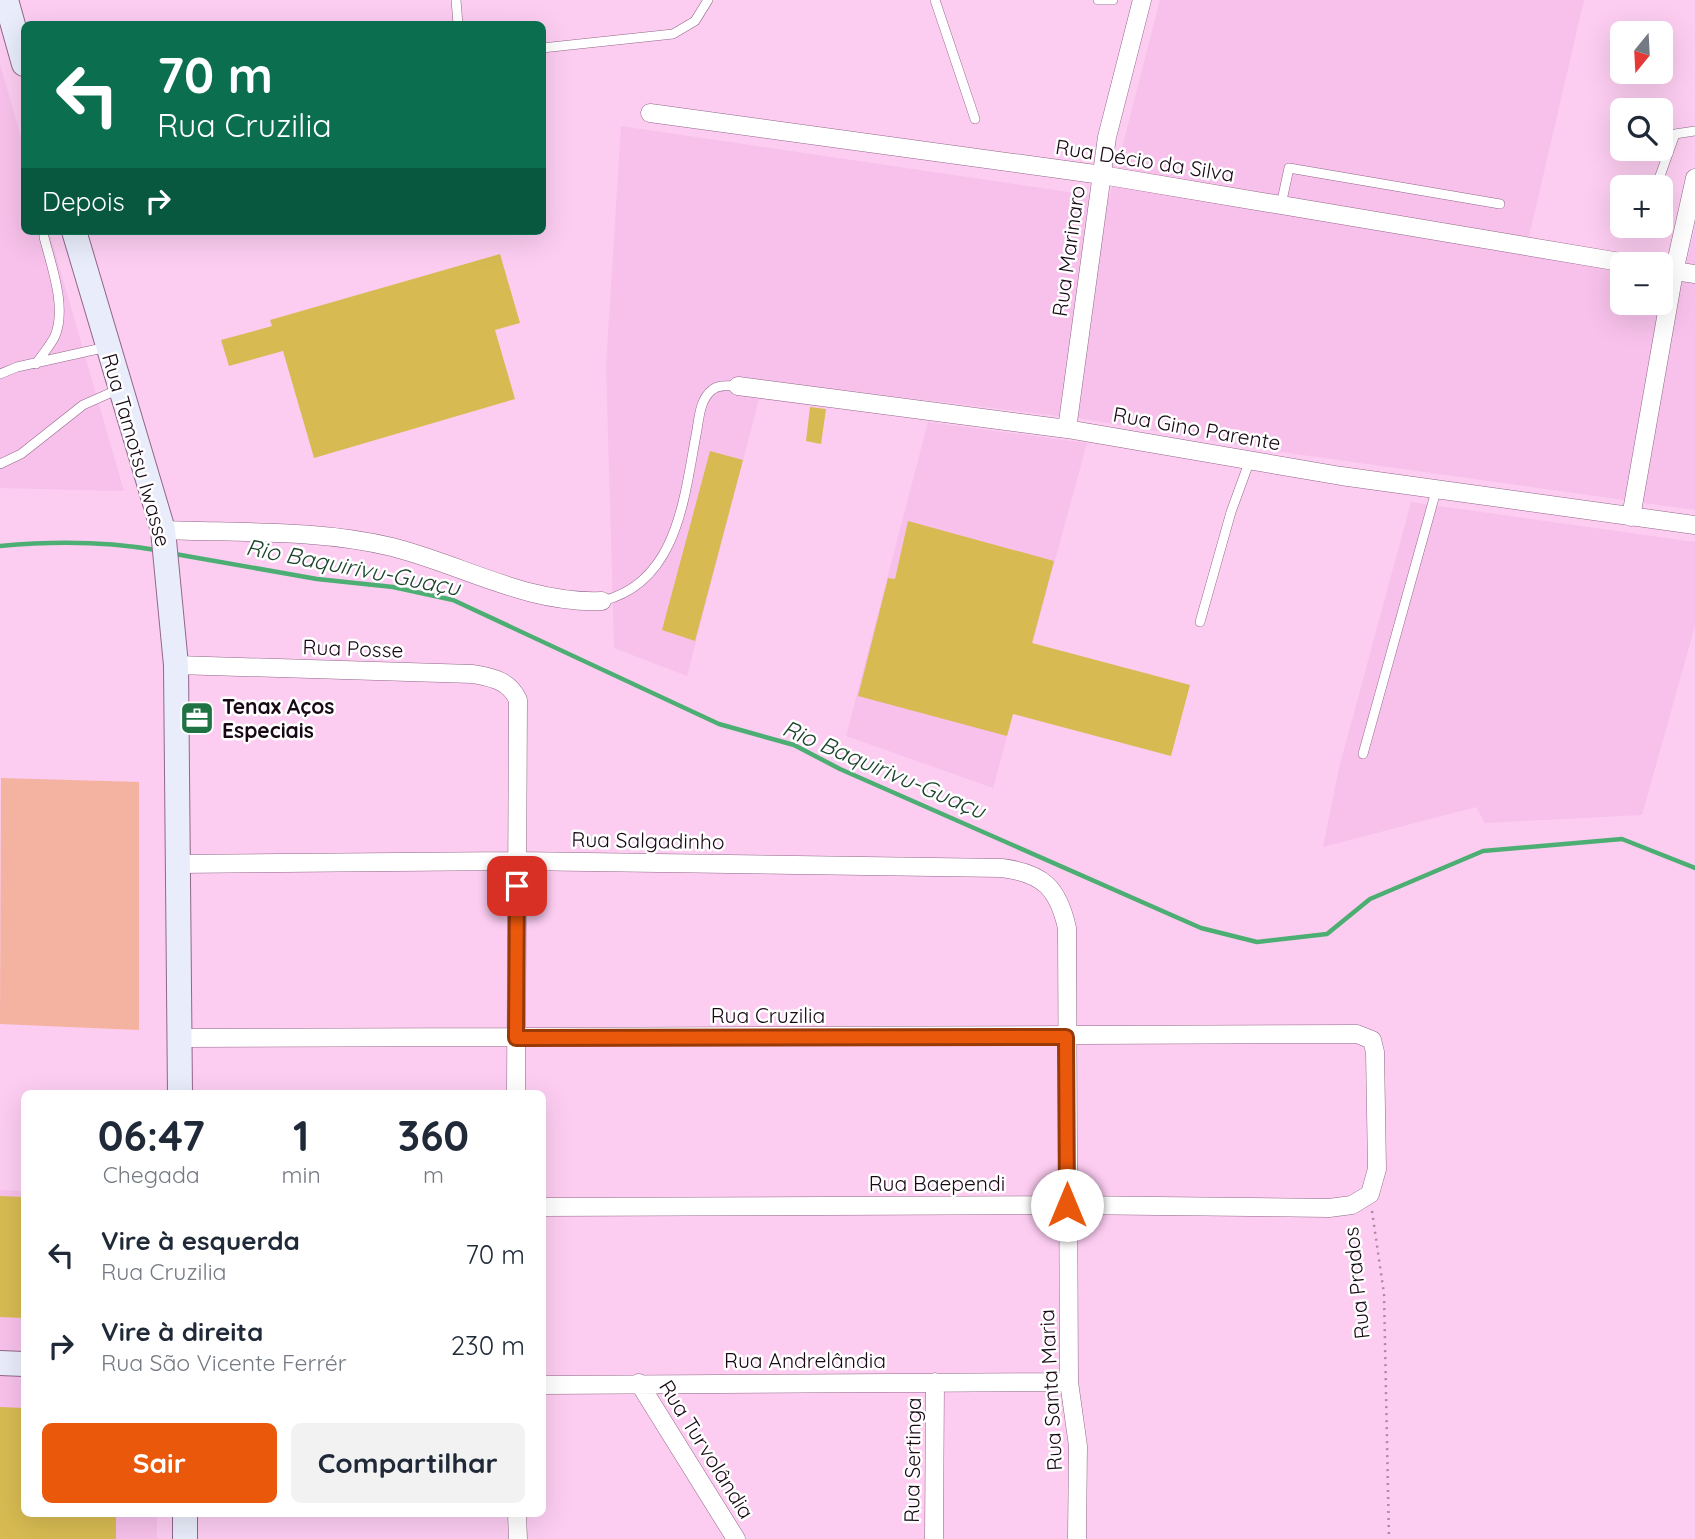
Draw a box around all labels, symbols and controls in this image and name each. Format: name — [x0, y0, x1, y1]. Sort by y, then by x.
north arrow — [1610, 21, 1673, 84]
map controls — [1610, 21, 1673, 315]
text: 70 m — [157, 44, 273, 105]
icon: left — [42, 49, 133, 140]
button: search — [1610, 98, 1673, 161]
text: Rua Cruzilia — [157, 105, 332, 145]
street label: Rua Décio da Silva — [1054, 133, 1236, 187]
button: + — [1610, 175, 1673, 238]
icon: right — [139, 182, 177, 220]
street label: Rua Marinaro — [1046, 184, 1090, 318]
text: Depois — [42, 185, 125, 218]
button: − — [1610, 252, 1673, 315]
street label: Rua Tamotsu Iwasse — [97, 350, 177, 550]
street label: Rua Gino Parente — [1111, 400, 1283, 456]
water label: Rio Baquirivu-Guaçu — [244, 532, 464, 602]
street label: Rua Posse — [302, 633, 404, 663]
place label: Tenax Aços Especiais — [222, 693, 334, 743]
office icon: Tenax Aços Especiais — [178, 699, 216, 737]
water label: Rio Baquirivu-Guaçu — [778, 713, 991, 826]
street label: Rua Salgadinho — [571, 826, 725, 854]
pin — [487, 856, 547, 916]
icon: arrive — [498, 867, 536, 905]
street label: Rua Cruzilia — [711, 1002, 825, 1028]
text: 06:47 — [98, 1109, 205, 1162]
text: 1 — [293, 1109, 309, 1162]
text: 360 — [398, 1109, 469, 1162]
text: Chegada — [103, 1160, 200, 1189]
text: min — [282, 1160, 321, 1189]
text: m — [423, 1160, 444, 1189]
position arrow — [1030, 1168, 1104, 1242]
street label: Rua Baependi — [869, 1170, 1005, 1196]
text: Vire à esquerda — [101, 1224, 300, 1257]
street label: Rua Prados — [1337, 1226, 1375, 1340]
icon: left — [42, 1236, 80, 1274]
text: 70 m — [465, 1238, 525, 1271]
text: Rua Cruzilia — [101, 1257, 227, 1286]
street label: Rua Santa Maria — [1033, 1308, 1067, 1472]
text: Vire à direita — [101, 1315, 263, 1348]
icon: right — [42, 1327, 80, 1365]
text: 230 m — [451, 1329, 525, 1362]
street label: Rua Andrelândia — [724, 1347, 886, 1373]
text: Rua São Vicente Ferrér — [101, 1348, 347, 1377]
street label: Rua Turvolândia — [654, 1375, 760, 1523]
street label: Rua Sertinga — [898, 1397, 926, 1523]
button: Sair — [42, 1423, 277, 1503]
button: Compartilhar — [291, 1423, 525, 1503]

